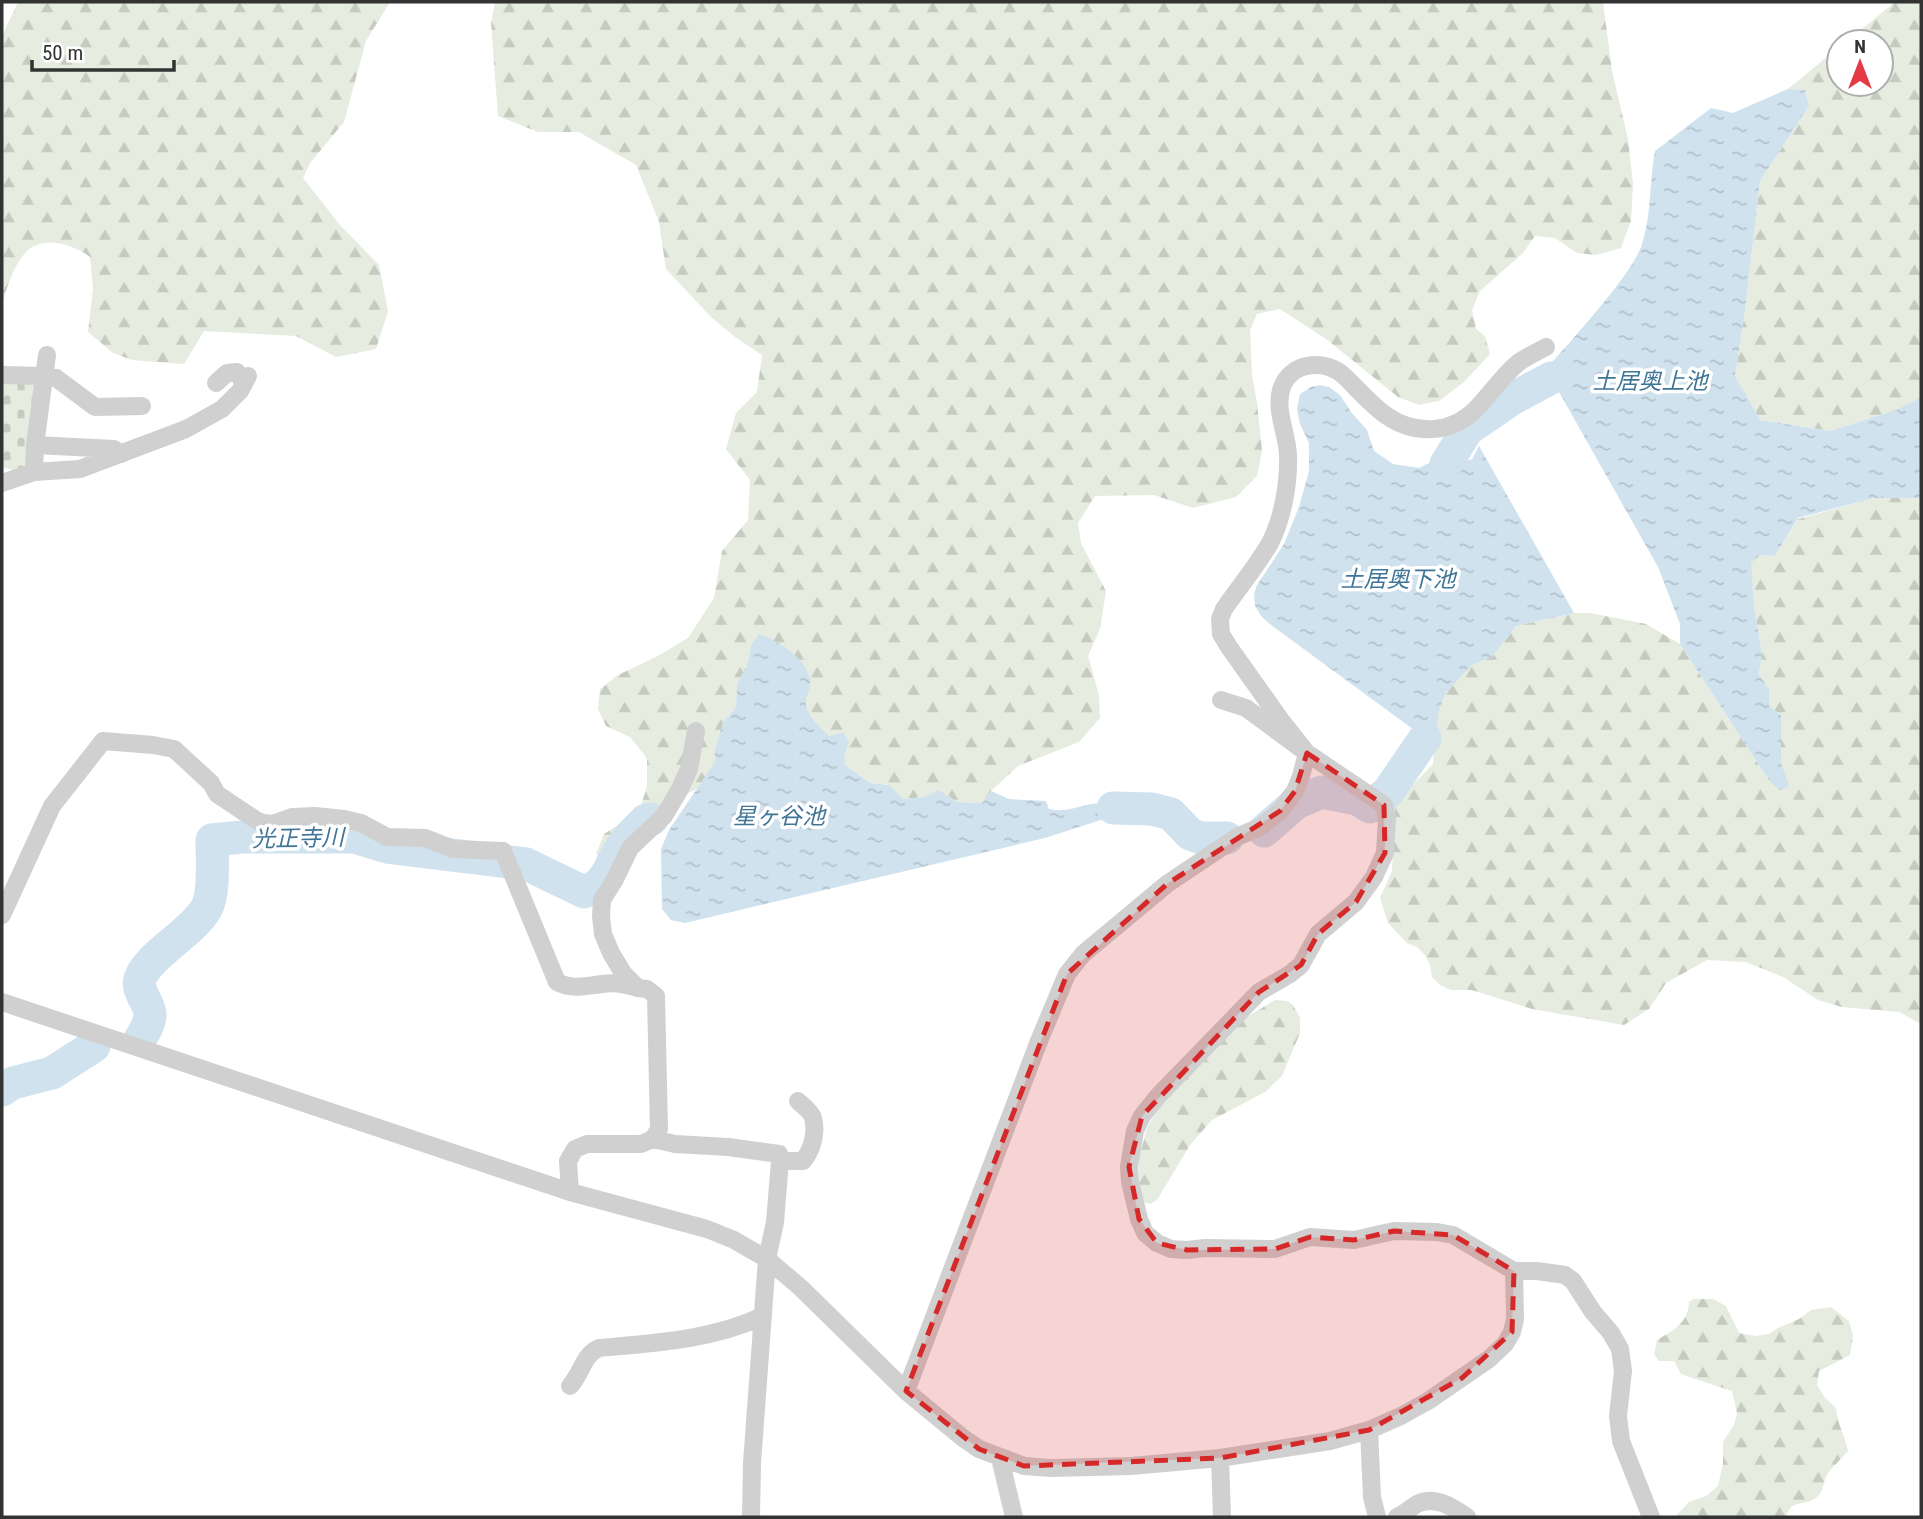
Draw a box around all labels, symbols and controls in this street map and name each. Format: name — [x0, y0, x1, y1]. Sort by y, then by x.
scale bar — [32, 28, 173, 72]
north arrow — [1825, 28, 1895, 98]
text: N — [1854, 35, 1866, 58]
text: 50 m — [42, 41, 83, 65]
water label: 土居奥上池 — [1593, 368, 1710, 395]
water label: 土居奥下池 — [1341, 566, 1458, 593]
water label: 星ヶ谷池 — [733, 803, 827, 830]
water label: 光正寺川 — [252, 824, 347, 853]

